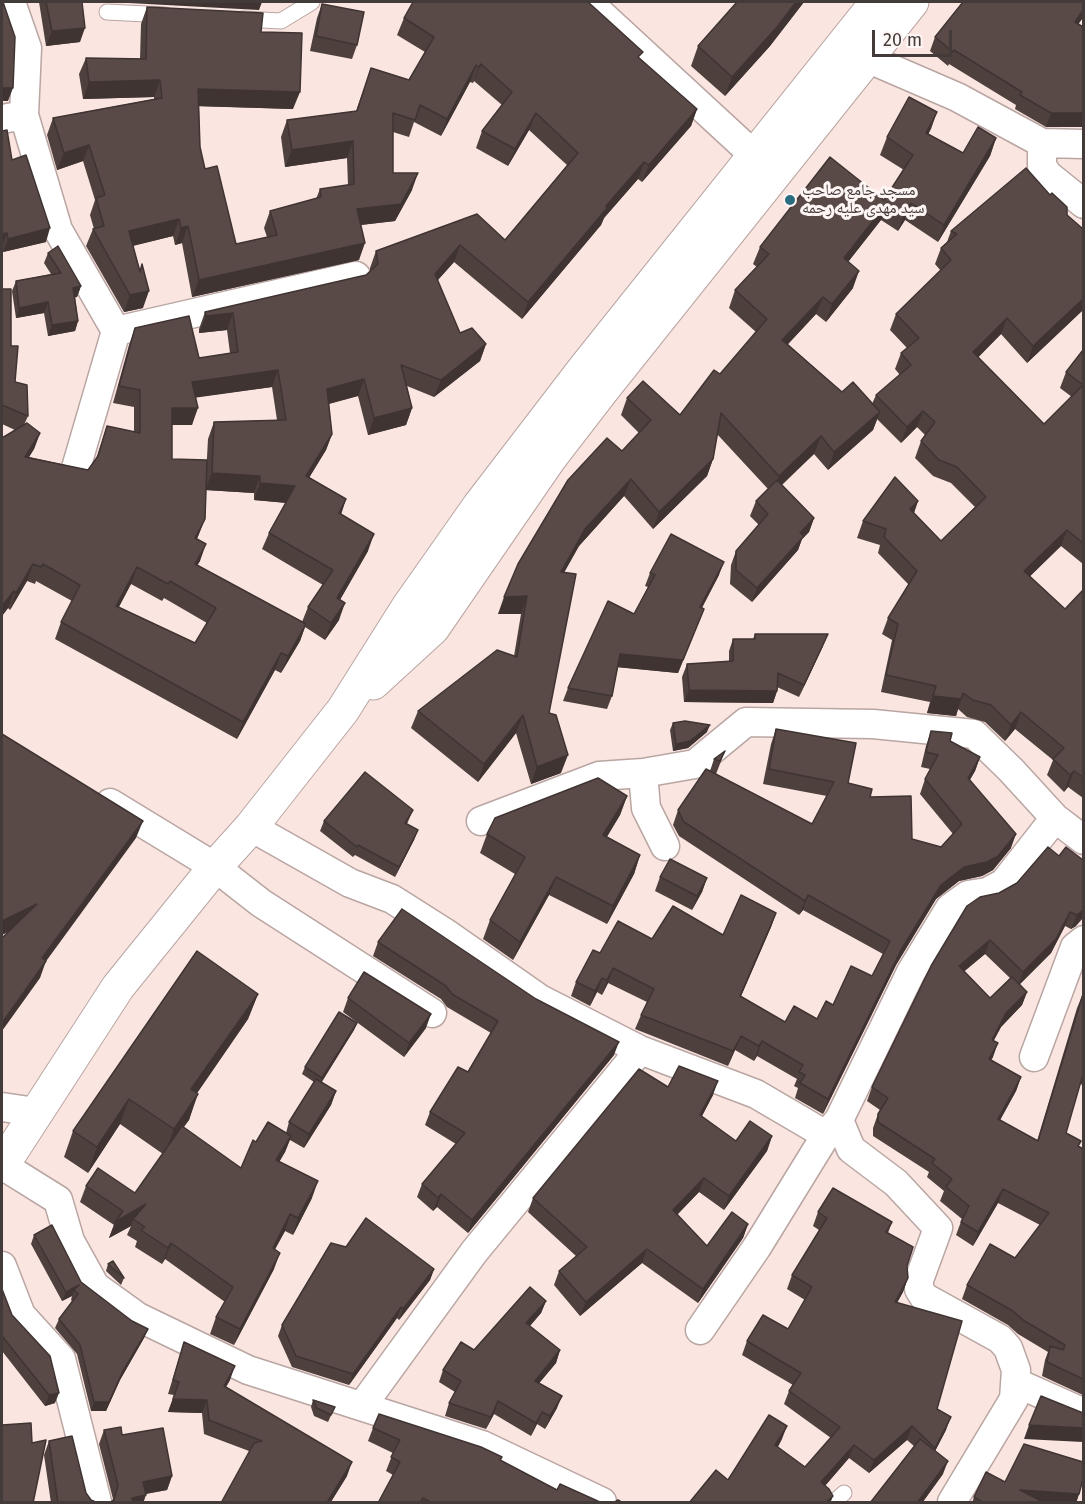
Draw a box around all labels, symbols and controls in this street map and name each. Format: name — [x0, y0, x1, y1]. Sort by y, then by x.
scale bar — [875, 18, 954, 56]
text: 20 m — [883, 29, 922, 51]
place label: مسجد جامع صاحب سید مهدی علیه رحمه — [802, 181, 925, 219]
marker: مسجد جامع صاحب سید مهدی علیه رحمه — [783, 193, 797, 207]

